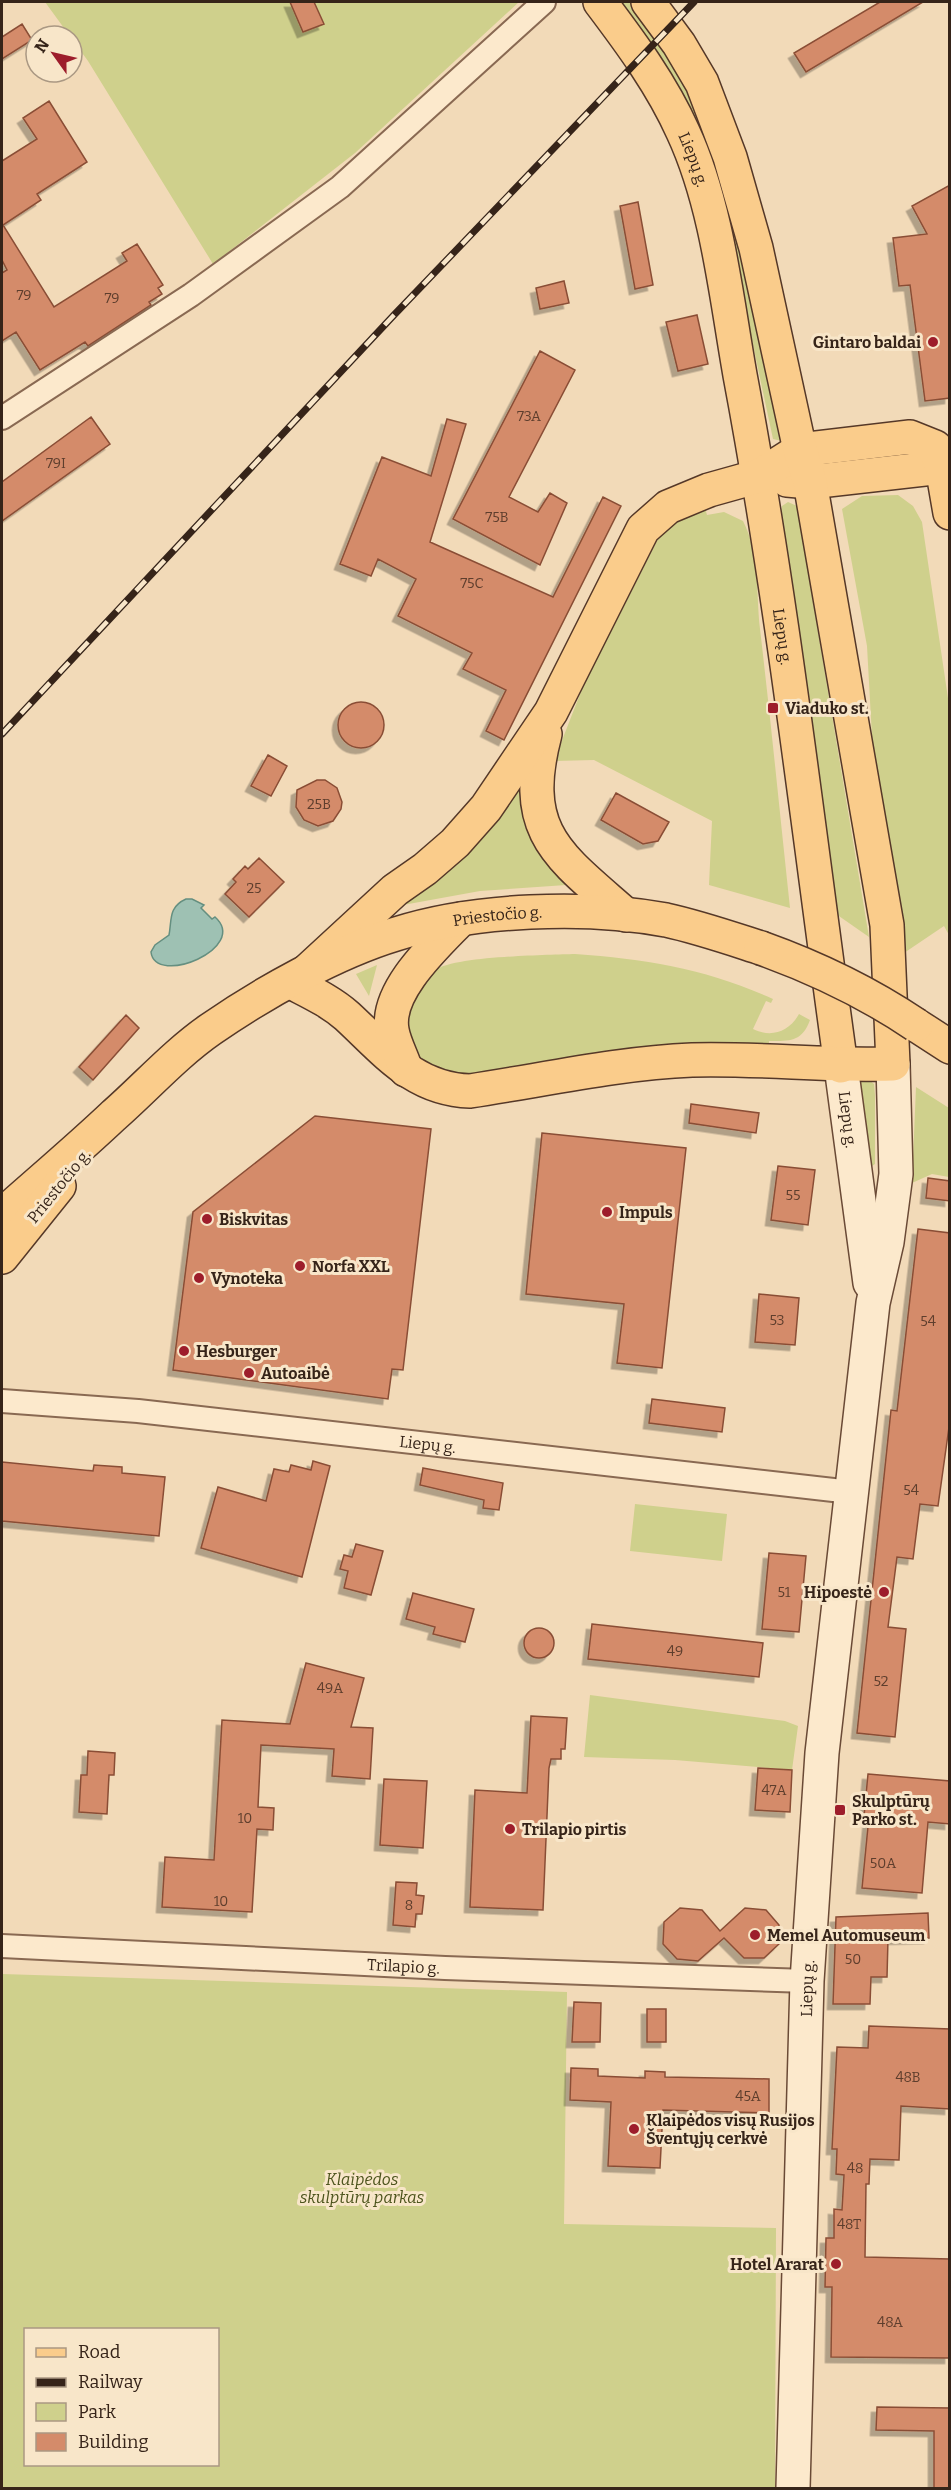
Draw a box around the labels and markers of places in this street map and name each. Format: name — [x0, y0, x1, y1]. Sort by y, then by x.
place label: Gintaro baldai — [813, 333, 921, 352]
marker: Gintaro baldai — [926, 335, 940, 349]
place label: Viaduko st. — [785, 699, 869, 718]
marker: Viaduko st. — [766, 701, 780, 715]
place label: Impuls — [619, 1203, 673, 1222]
marker: Impuls — [600, 1205, 614, 1219]
place label: Biskvitas — [219, 1210, 288, 1229]
marker: Biskvitas — [200, 1212, 214, 1226]
place label: Norfa XXL — [312, 1257, 390, 1276]
marker: Norfa XXL — [293, 1259, 307, 1273]
place label: Vynoteka — [211, 1269, 283, 1288]
marker: Vynoteka — [192, 1271, 206, 1285]
place label: Hesburger — [196, 1342, 278, 1361]
marker: Hesburger — [177, 1344, 191, 1358]
place label: Autoaibė — [261, 1364, 330, 1383]
marker: Autoaibė — [242, 1366, 256, 1380]
place label: Hipoestė — [804, 1583, 872, 1602]
marker: Hipoestė — [877, 1585, 891, 1599]
place label: Skulptūrų Parko st. — [852, 1792, 930, 1829]
marker: Skulptūrų Parko st. — [833, 1803, 847, 1817]
place label: Trilapio pirtis — [522, 1820, 627, 1839]
marker: Trilapio pirtis — [503, 1822, 517, 1836]
place label: Memel Automuseum — [767, 1926, 926, 1945]
marker: Memel Automuseum — [748, 1928, 762, 1942]
place label: Klaipėdos visų Rusijos Šventųjų cerkvė — [646, 2111, 815, 2148]
marker: Klaipėdos visų Rusijos Šventųjų cerkvė — [627, 2122, 641, 2136]
place label: Hotel Ararat — [730, 2255, 825, 2274]
marker: Hotel Ararat — [829, 2257, 843, 2271]

